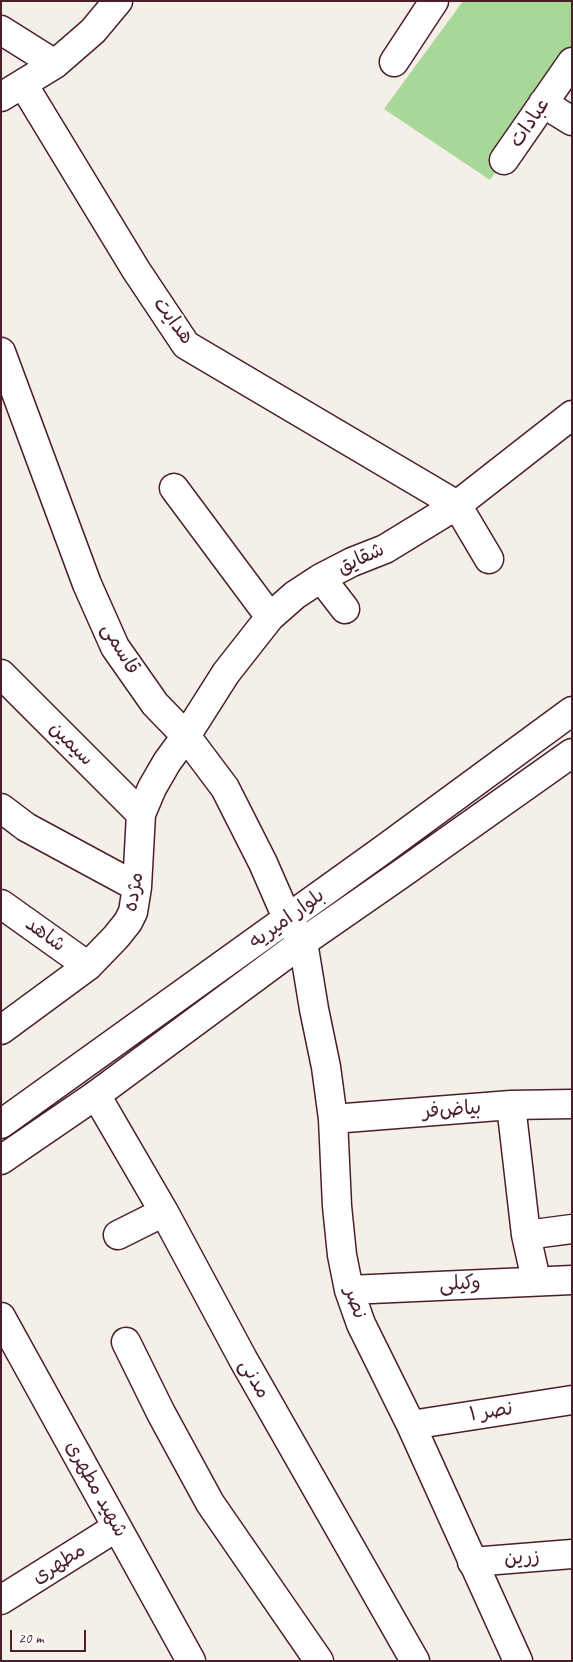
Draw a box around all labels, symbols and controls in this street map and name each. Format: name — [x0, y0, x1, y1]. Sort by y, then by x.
street label: عبادات — [505, 94, 555, 152]
street label: هدایت — [148, 293, 198, 349]
street label: شقایق — [334, 538, 388, 580]
street label: قاسمی — [96, 619, 144, 679]
street label: سیمین — [44, 717, 98, 771]
street label: مژده — [119, 870, 149, 914]
street label: بلوار امیریه — [245, 884, 329, 954]
street label: شاهد — [20, 912, 70, 958]
street label: بیاض‌فر — [422, 1096, 482, 1124]
street label: وکیلی — [439, 1271, 481, 1297]
street label: نصر — [339, 1284, 371, 1322]
street label: مدنی — [233, 1355, 275, 1403]
street label: نصر ۱ — [467, 1397, 515, 1427]
street label: شهید مطهری — [60, 1437, 132, 1541]
street label: مطهری — [28, 1538, 90, 1590]
street label: زرین — [503, 1545, 541, 1571]
scale bar — [12, 1620, 89, 1652]
text: 20 m — [18, 1629, 44, 1648]

